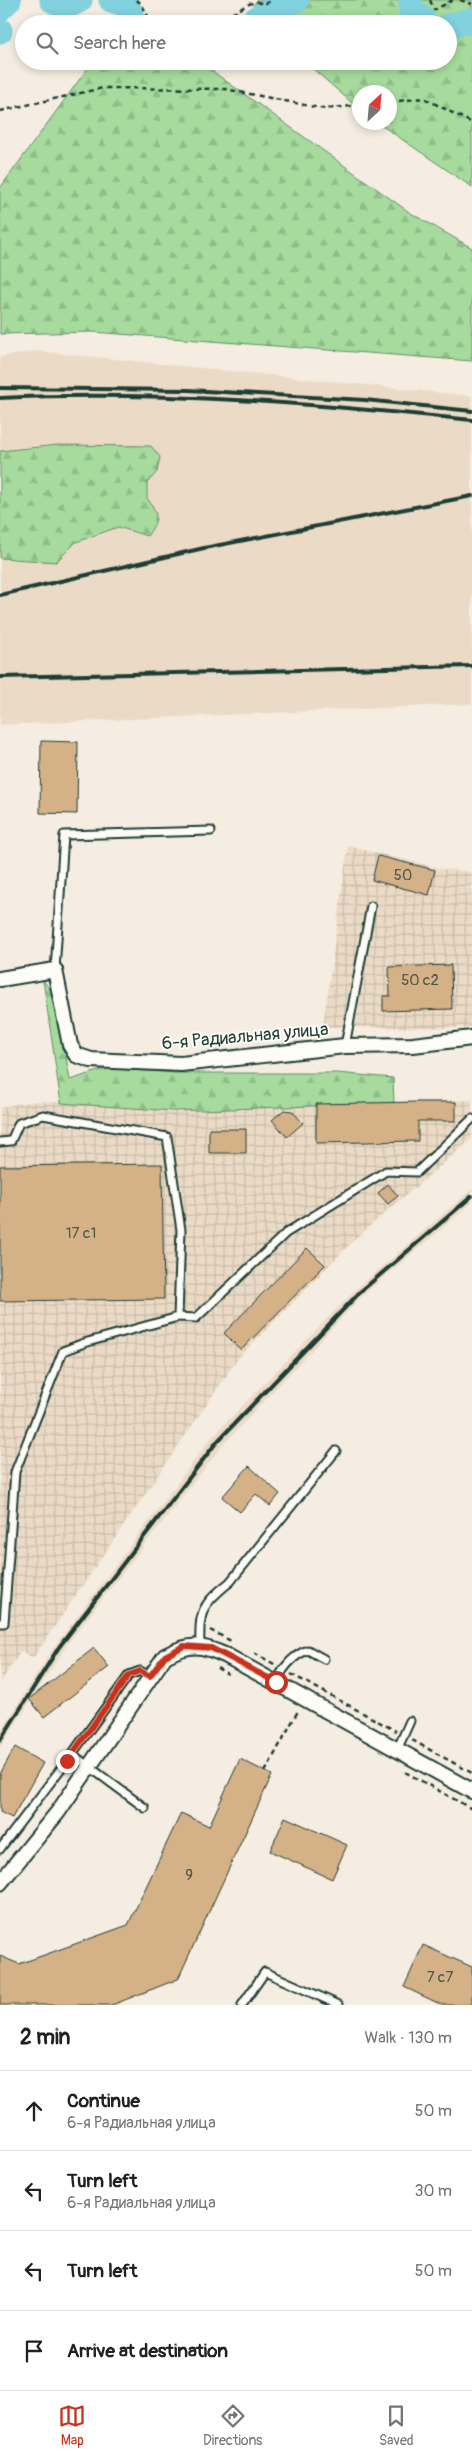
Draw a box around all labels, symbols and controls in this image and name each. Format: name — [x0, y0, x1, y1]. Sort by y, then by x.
search box — [15, 15, 457, 70]
icon: search — [33, 29, 61, 57]
text: Search here — [73, 31, 166, 55]
north arrow — [352, 85, 397, 130]
house number: 50 — [394, 866, 412, 885]
house number: 50 с2 — [401, 971, 439, 990]
street label: 6-я Радиальная улица — [161, 1018, 329, 1055]
house number: 17 с1 — [66, 1224, 96, 1243]
route start — [265, 1671, 288, 1694]
route end — [56, 1750, 79, 1773]
house number: 9 — [185, 1866, 193, 1885]
house number: 7 с7 — [427, 1968, 453, 1987]
text: 2 min — [20, 2024, 70, 2051]
text: Walk · 130 m — [365, 2028, 452, 2048]
text: Continue — [67, 2089, 140, 2113]
icon: ahead — [20, 2097, 48, 2125]
text: 50 m — [415, 2101, 452, 2121]
text: 6-я Радиальная улица — [67, 2113, 216, 2133]
text: Turn left — [67, 2169, 137, 2193]
icon: left — [20, 2177, 48, 2205]
text: 30 m — [414, 2181, 452, 2201]
text: 6-я Радиальная улица — [67, 2193, 216, 2213]
icon: left — [20, 2257, 48, 2285]
text: Turn left — [67, 2259, 137, 2283]
text: 50 m — [415, 2261, 452, 2281]
icon: arrive — [20, 2337, 48, 2365]
text: Arrive at destination — [67, 2339, 228, 2363]
tab: Map — [58, 2402, 86, 2449]
tab: Directions — [203, 2402, 262, 2449]
tab: Saved — [379, 2402, 414, 2449]

